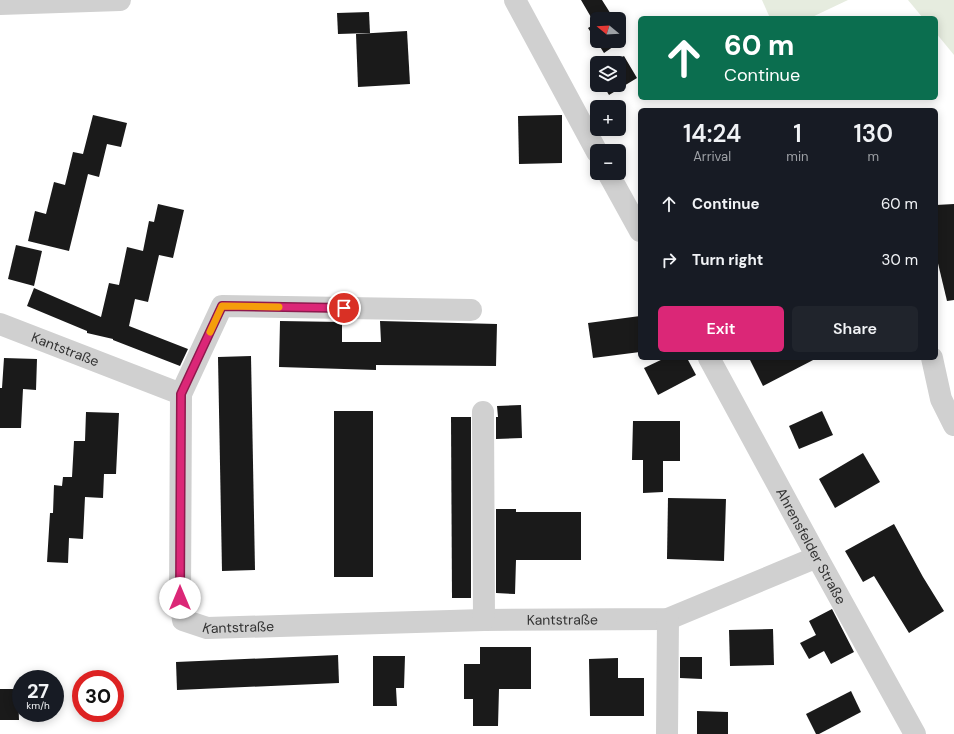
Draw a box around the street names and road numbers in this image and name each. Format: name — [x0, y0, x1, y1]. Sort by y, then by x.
street label: Kantstraße — [29, 328, 102, 370]
street label: Ahrensfelder Straße — [772, 485, 850, 607]
street label: Kantstraße — [527, 610, 598, 629]
street label: Kantstraße — [200, 617, 274, 638]

